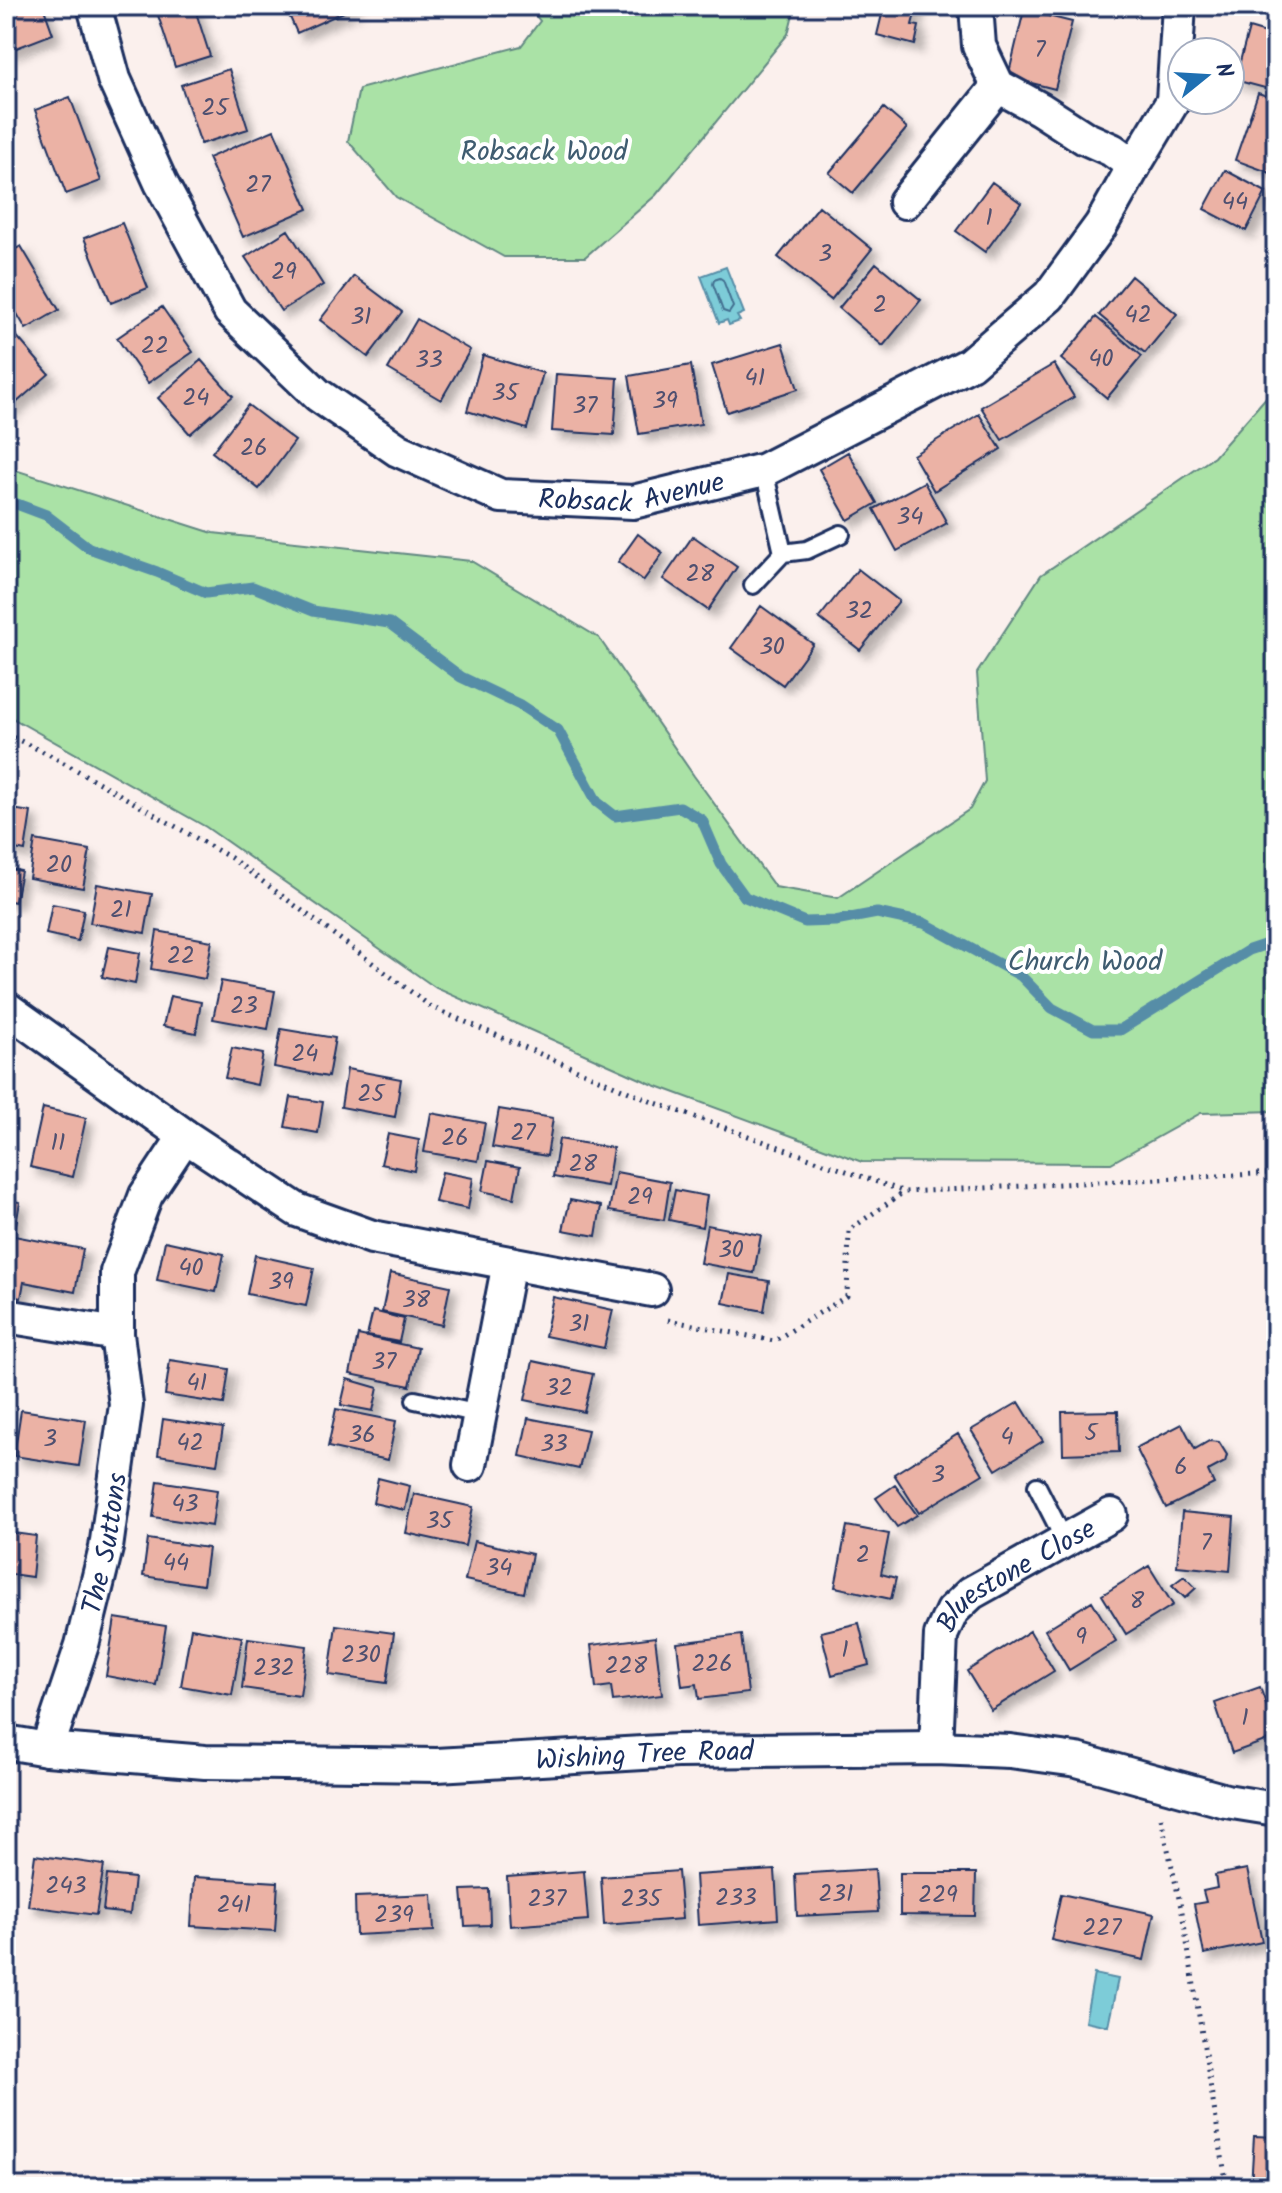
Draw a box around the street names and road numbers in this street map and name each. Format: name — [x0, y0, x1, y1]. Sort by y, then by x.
street label: Robsack Avenue — [537, 460, 730, 527]
street label: The Suttons — [70, 1470, 141, 1619]
street label: Bluestone Close — [925, 1508, 1105, 1640]
street label: Wishing Tree Road — [534, 1730, 755, 1784]

